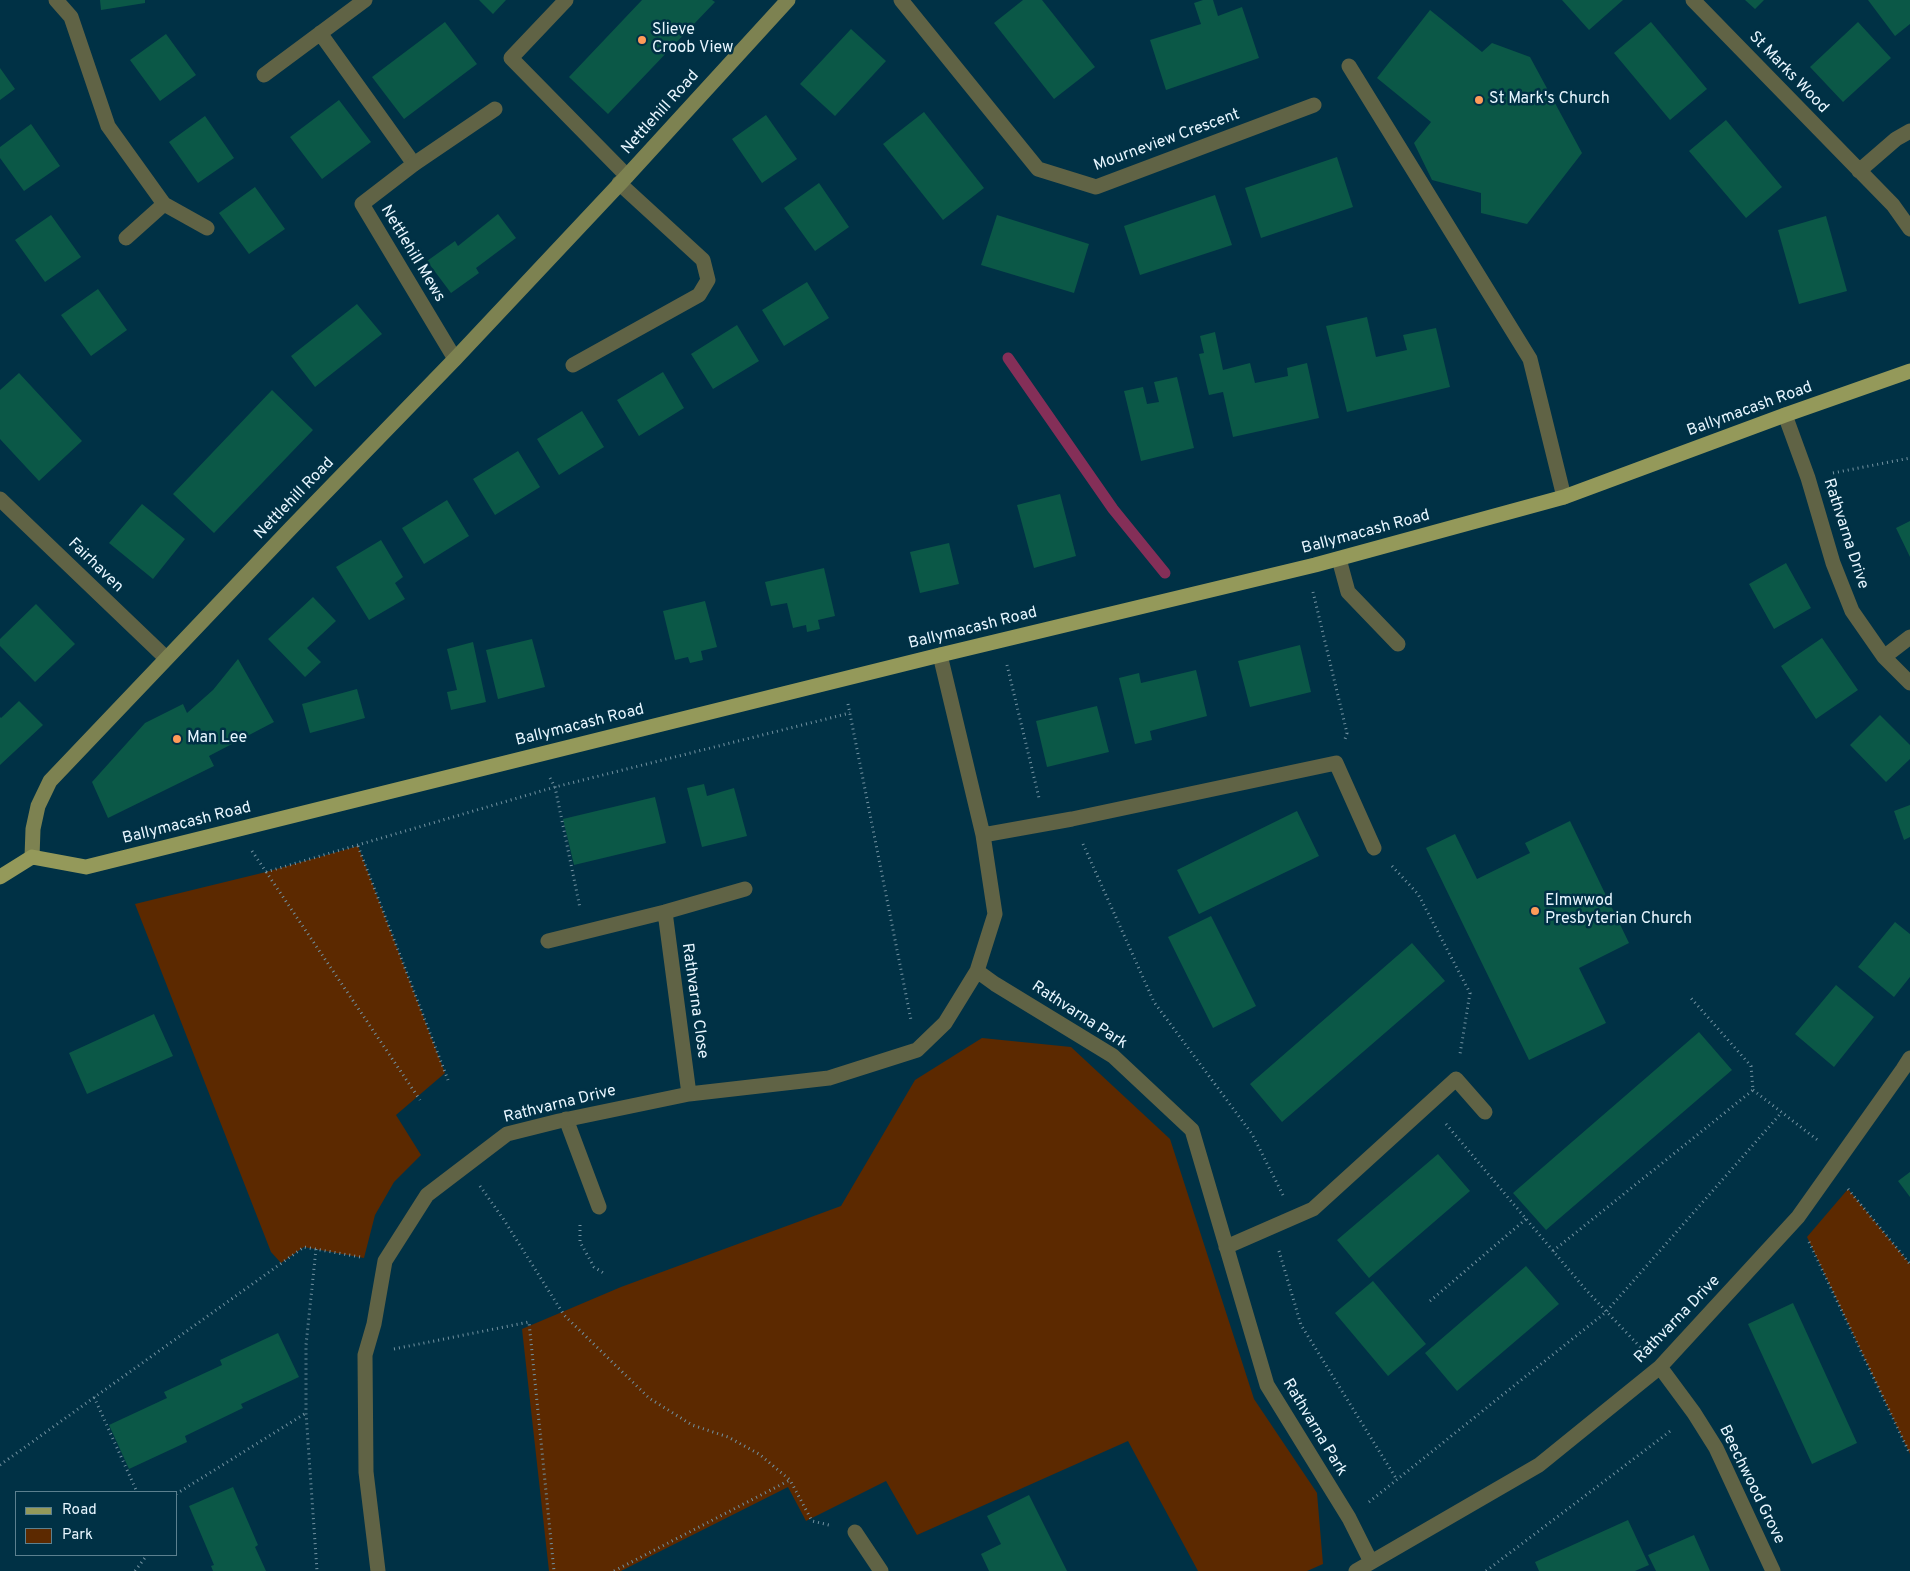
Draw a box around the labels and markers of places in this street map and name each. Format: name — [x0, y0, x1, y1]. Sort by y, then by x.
place label: Slieve Croob View — [652, 21, 733, 59]
marker: Slieve Croob View — [636, 34, 648, 46]
place label: St Mark's Church — [1489, 90, 1610, 110]
marker: St Mark's Church — [1473, 94, 1485, 106]
place label: Man Lee — [187, 729, 247, 749]
marker: Man Lee — [171, 733, 183, 745]
place label: Elmwwod Presbyterian Church — [1545, 892, 1692, 930]
marker: Elmwwod Presbyterian Church — [1529, 905, 1541, 917]

